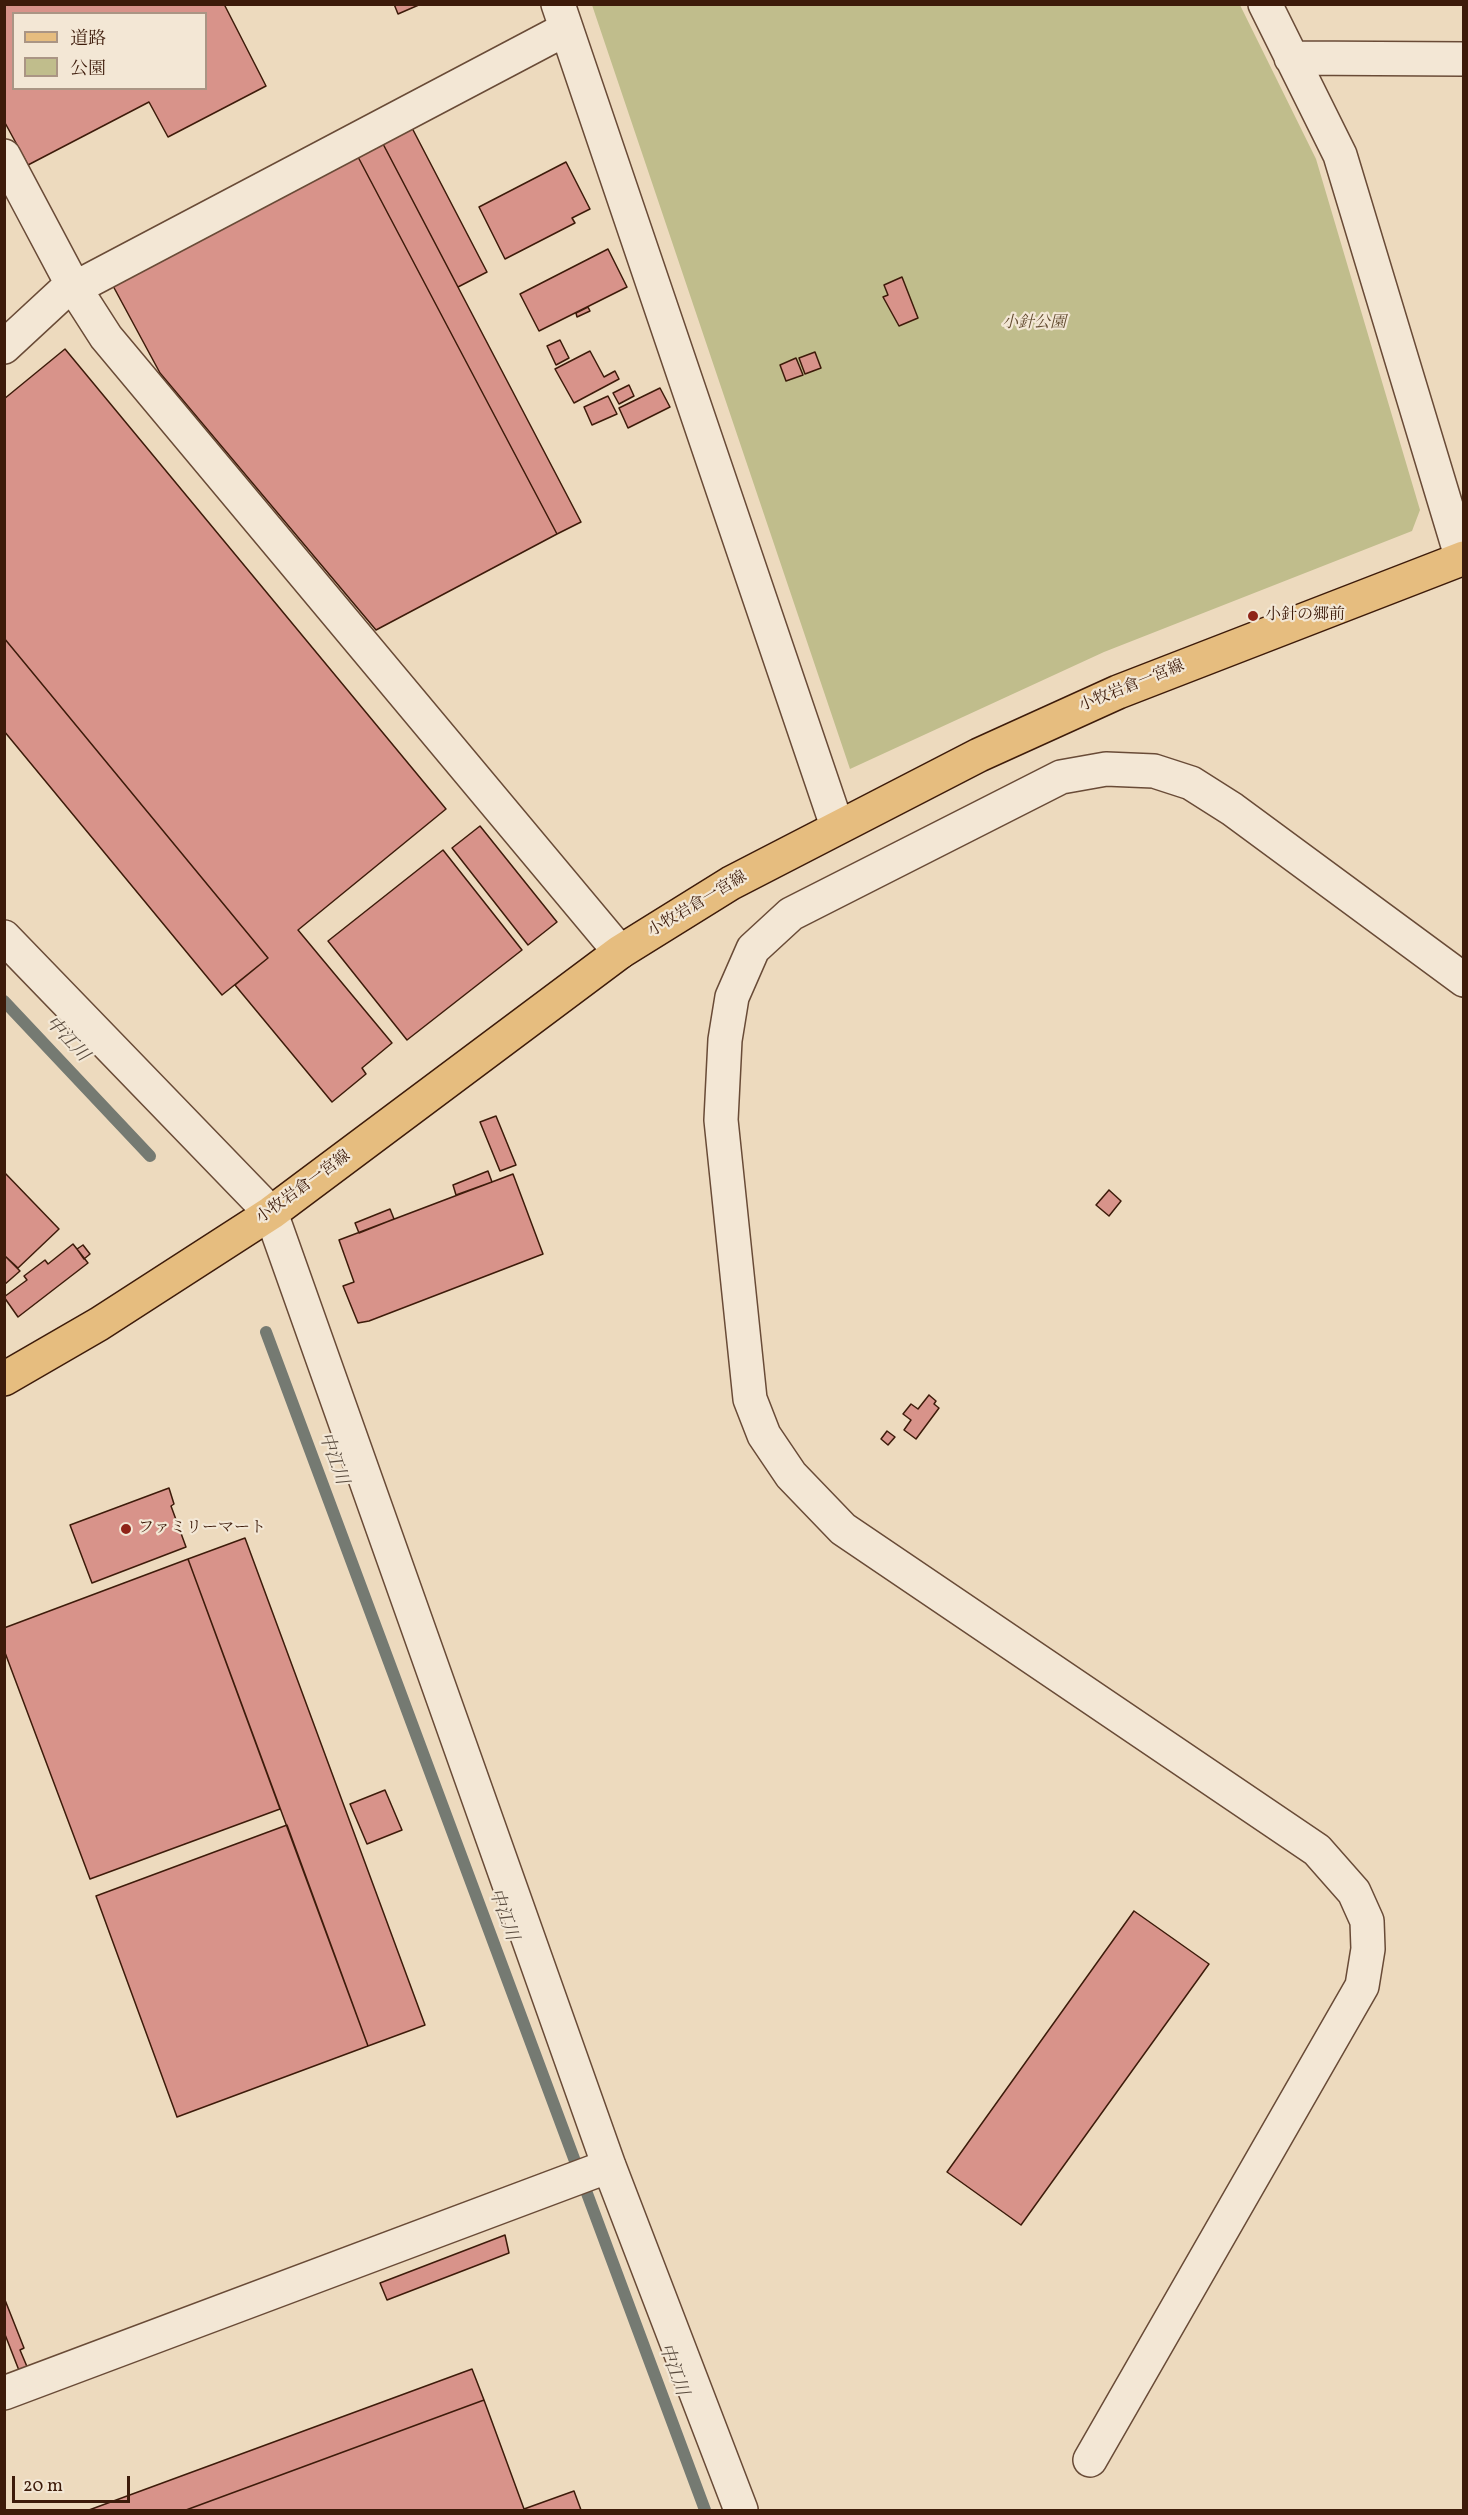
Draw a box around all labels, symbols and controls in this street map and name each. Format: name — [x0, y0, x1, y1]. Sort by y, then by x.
legend — [12, 12, 207, 90]
text: 道路 — [70, 27, 106, 52]
text: 公園 — [70, 57, 106, 82]
park label: 小針公園 — [1002, 314, 1066, 334]
place label: 小針の郷前 — [1265, 606, 1345, 626]
marker: 小針の郷前 — [1246, 609, 1260, 623]
street label: 小牧岩倉一宮線 — [1076, 657, 1188, 717]
street label: 小牧岩倉一宮線 — [645, 868, 751, 942]
water label: 中江川 — [40, 1013, 92, 1067]
street label: 小牧岩倉一宮線 — [253, 1147, 355, 1229]
water label: 中江川 — [313, 1430, 351, 1488]
place label: ファミリーマート — [138, 1519, 266, 1539]
marker: ファミリーマート — [119, 1522, 133, 1536]
water label: 中江川 — [483, 1886, 521, 1944]
water label: 中江川 — [653, 2341, 691, 2399]
scale bar — [15, 2464, 134, 2502]
text: 20 m — [23, 2474, 63, 2499]

